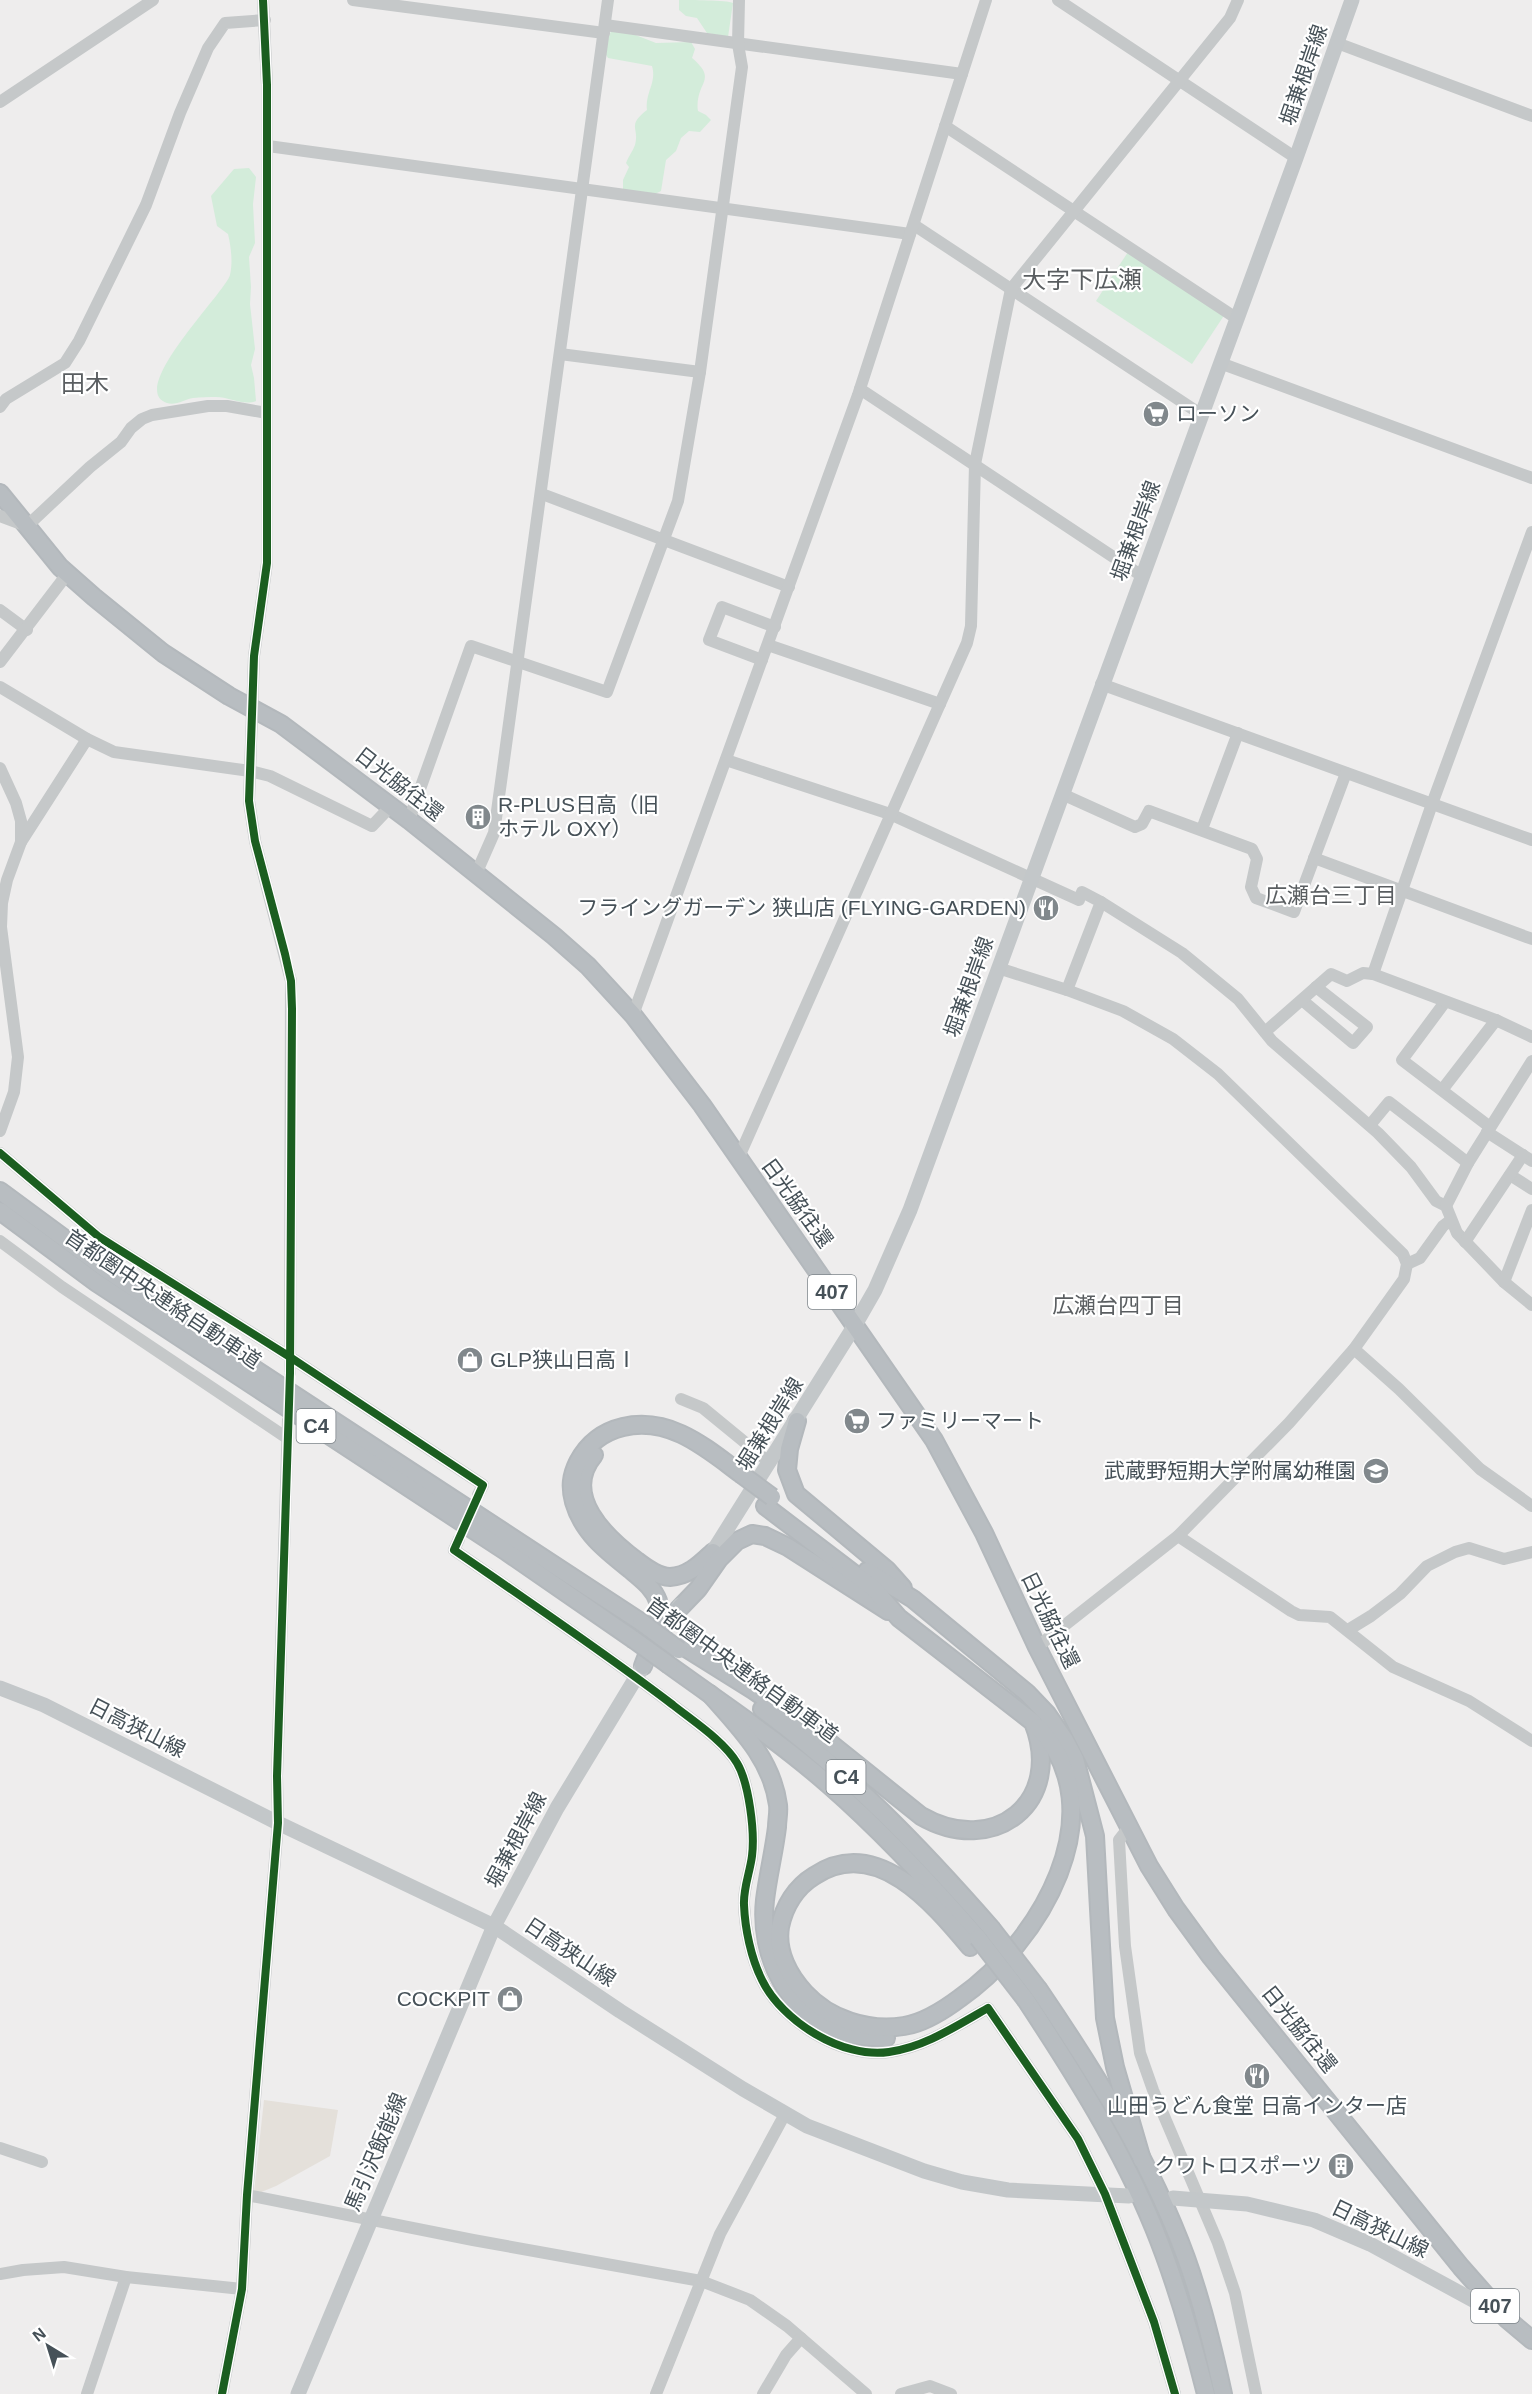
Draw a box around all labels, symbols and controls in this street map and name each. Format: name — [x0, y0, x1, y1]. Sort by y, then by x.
street label: 堀兼根岸線 — [1276, 21, 1331, 128]
district label: 大字下広瀬 — [1022, 266, 1142, 293]
district label: 田木 — [61, 370, 109, 397]
supermarket icon: ローソン — [1141, 399, 1171, 429]
place label: ローソン — [1176, 402, 1260, 425]
street label: 堀兼根岸線 — [1107, 478, 1164, 584]
street label: 日光脇往還 — [351, 742, 448, 825]
place label: R-PLUS日高（旧 ホテル OXY） — [498, 793, 659, 840]
building icon: R-PLUS日高（旧 ホテル OXY） — [463, 802, 493, 832]
district label: 広瀬台三丁目 — [1265, 883, 1397, 908]
restaurant icon: フライングガーデン 狭山店 (FLYING-GARDEN) — [1031, 893, 1061, 923]
place label: フライングガーデン 狭山店 (FLYING-GARDEN) — [577, 896, 1026, 919]
street label: 堀兼根岸線 — [940, 934, 997, 1040]
street label: 日光脇往還 — [757, 1153, 838, 1252]
street label: 首都圏中央連絡自動車道 — [61, 1224, 265, 1373]
road number: 407 — [808, 1275, 856, 1309]
district label: 広瀬台四丁目 — [1052, 1293, 1184, 1318]
shop icon: GLP狭山日高Ⅰ — [455, 1345, 485, 1375]
place label: GLP狭山日高Ⅰ — [490, 1348, 637, 1371]
street label: 堀兼根岸線 — [732, 1373, 807, 1474]
supermarket icon: ファミリーマート — [842, 1406, 872, 1436]
road number: C4 — [296, 1409, 336, 1443]
place label: ファミリーマート — [876, 1409, 1044, 1432]
school or university icon: 武蔵野短期大学附属幼稚園 — [1361, 1456, 1391, 1486]
place label: 武蔵野短期大学附属幼稚園 — [1104, 1459, 1356, 1482]
street label: 日光脇往還 — [1017, 1568, 1084, 1672]
street label: 首都圏中央連絡自動車道 — [642, 1592, 842, 1747]
street label: 日高狭山線 — [85, 1693, 189, 1762]
road number: C4 — [826, 1760, 866, 1794]
street label: 堀兼根岸線 — [481, 1788, 550, 1892]
street label: 日高狭山線 — [520, 1913, 620, 1990]
street label: 日光脇往還 — [1257, 1981, 1341, 2077]
shop icon: COCKPIT — [495, 1984, 525, 2014]
place label: COCKPIT — [397, 1987, 490, 2010]
restaurant icon: 山田うどん食堂 日高インター店 — [1242, 2061, 1272, 2091]
street label: 馬引沢飯能線 — [340, 2089, 411, 2214]
place label: 山田うどん食堂 日高インター店 — [1107, 2094, 1407, 2117]
building icon: クワトロスポーツ — [1326, 2151, 1356, 2181]
place label: クワトロスポーツ — [1154, 2154, 1322, 2177]
street label: 日高狭山線 — [1328, 2195, 1432, 2262]
road number: 407 — [1471, 2289, 1519, 2323]
north arrow — [18, 2316, 78, 2376]
text: N — [29, 2324, 49, 2345]

